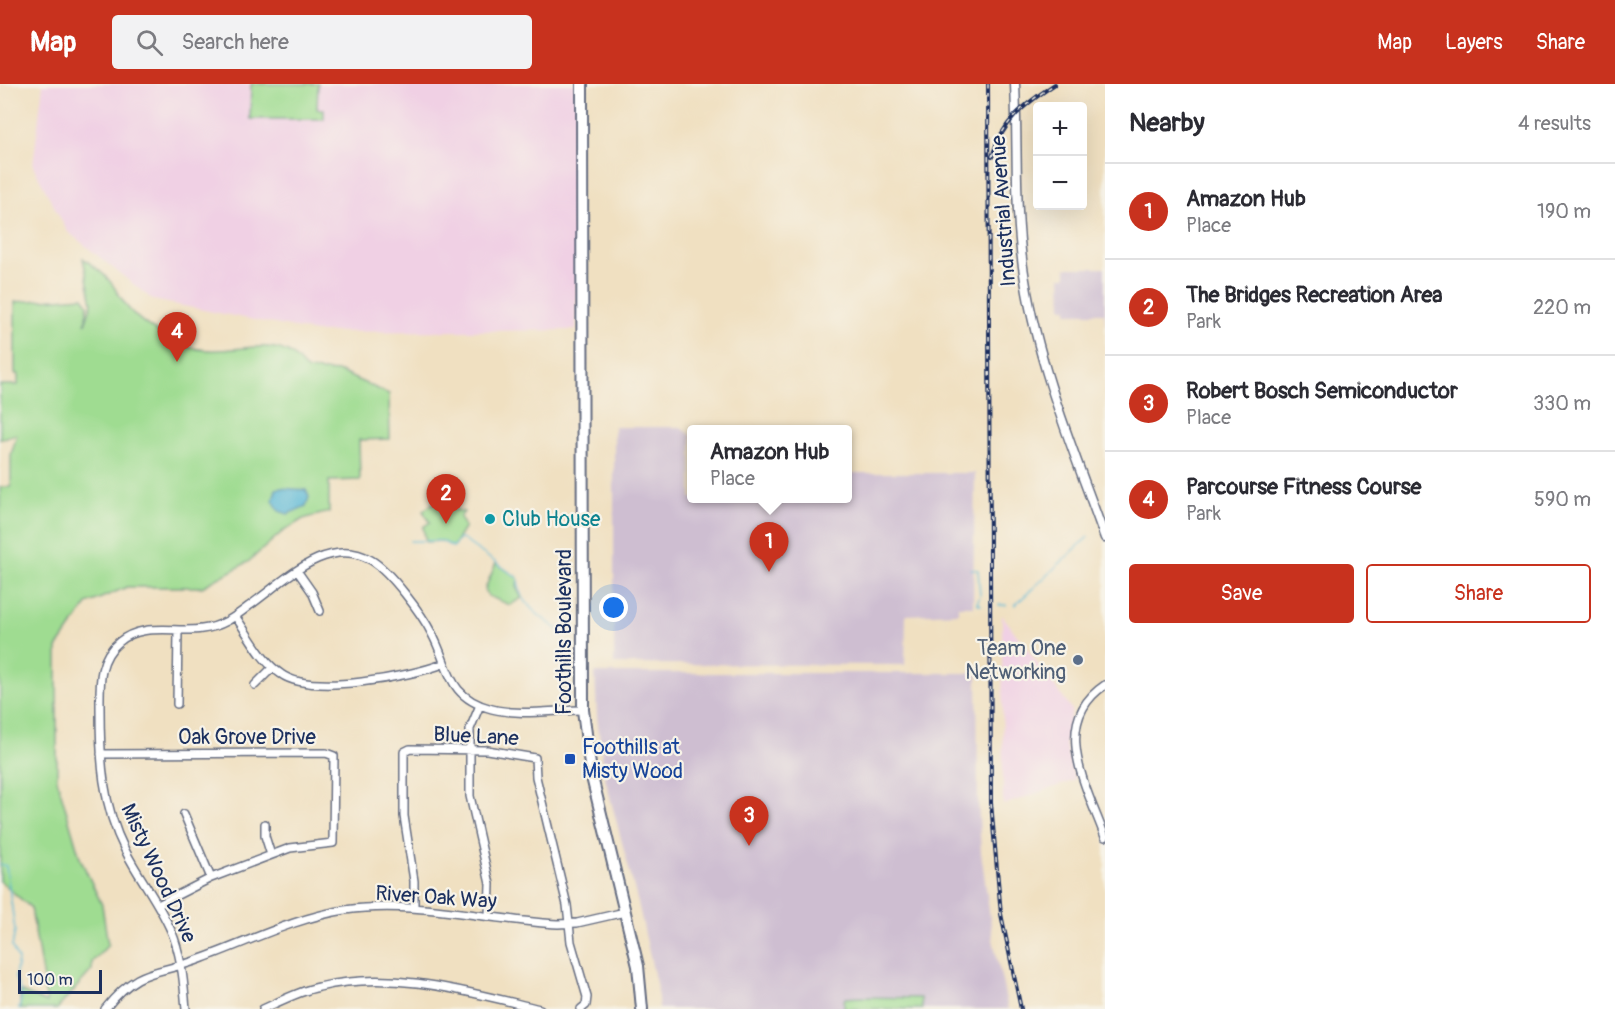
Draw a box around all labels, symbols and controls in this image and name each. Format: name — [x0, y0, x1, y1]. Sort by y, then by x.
search box — [112, 15, 532, 69]
text: Map — [30, 25, 76, 60]
icon: search — [133, 26, 166, 59]
text: Search here — [181, 28, 289, 56]
text: Map — [1377, 29, 1412, 56]
text: Layers — [1445, 29, 1503, 56]
text: Share — [1536, 29, 1585, 56]
map controls — [1033, 102, 1087, 210]
button: + — [1033, 102, 1087, 156]
text: Nearby — [1129, 107, 1205, 139]
text: 4 results — [1518, 111, 1591, 136]
street label: Industrial Avenue — [985, 134, 1022, 288]
button: − — [1033, 156, 1087, 210]
text: Amazon Hub — [1186, 185, 1306, 213]
text: 1 — [1145, 199, 1152, 224]
text: 190 m — [1537, 199, 1591, 224]
text: Place — [1186, 213, 1231, 238]
text: The Bridges Recreation Area — [1186, 281, 1442, 309]
text: 2 — [1143, 295, 1154, 320]
text: 220 m — [1533, 295, 1591, 320]
text: Park — [1186, 309, 1221, 334]
pin: 4 — [158, 312, 196, 362]
text: Robert Bosch Semiconductor — [1186, 377, 1458, 405]
text: 3 — [1143, 391, 1154, 416]
text: 330 m — [1533, 391, 1591, 416]
text: Place — [1186, 405, 1231, 430]
popup — [687, 425, 852, 503]
text: Amazon Hub — [710, 438, 829, 466]
text: Place — [710, 466, 755, 491]
text: Parcourse Fitness Course — [1186, 473, 1421, 501]
pin: 2 — [426, 474, 466, 524]
text: 4 — [1143, 487, 1154, 512]
text: 590 m — [1534, 487, 1591, 512]
text: Park — [1186, 501, 1221, 526]
place label: Club House — [502, 506, 601, 533]
marker: Club House — [483, 512, 497, 526]
pin: 1 — [750, 522, 788, 572]
street label: Foothills Boulevard — [551, 549, 578, 715]
button: Save — [1129, 564, 1354, 623]
button: Share — [1366, 564, 1591, 623]
your location — [599, 593, 628, 622]
place label: Team One Networking — [965, 635, 1067, 686]
marker: Team One Networking — [1071, 653, 1085, 667]
street label: Blue Lane — [433, 721, 520, 752]
street label: Oak Grove Drive — [178, 724, 317, 751]
place label: Foothills at Misty Wood — [582, 734, 683, 785]
marker: Foothills at Misty Wood — [563, 752, 577, 766]
pin: 3 — [730, 796, 768, 846]
street label: Misty Wood Drive — [115, 799, 203, 948]
street label: River Oak Way — [374, 880, 498, 915]
scale bar — [18, 967, 102, 994]
text: 100 m — [27, 970, 73, 990]

